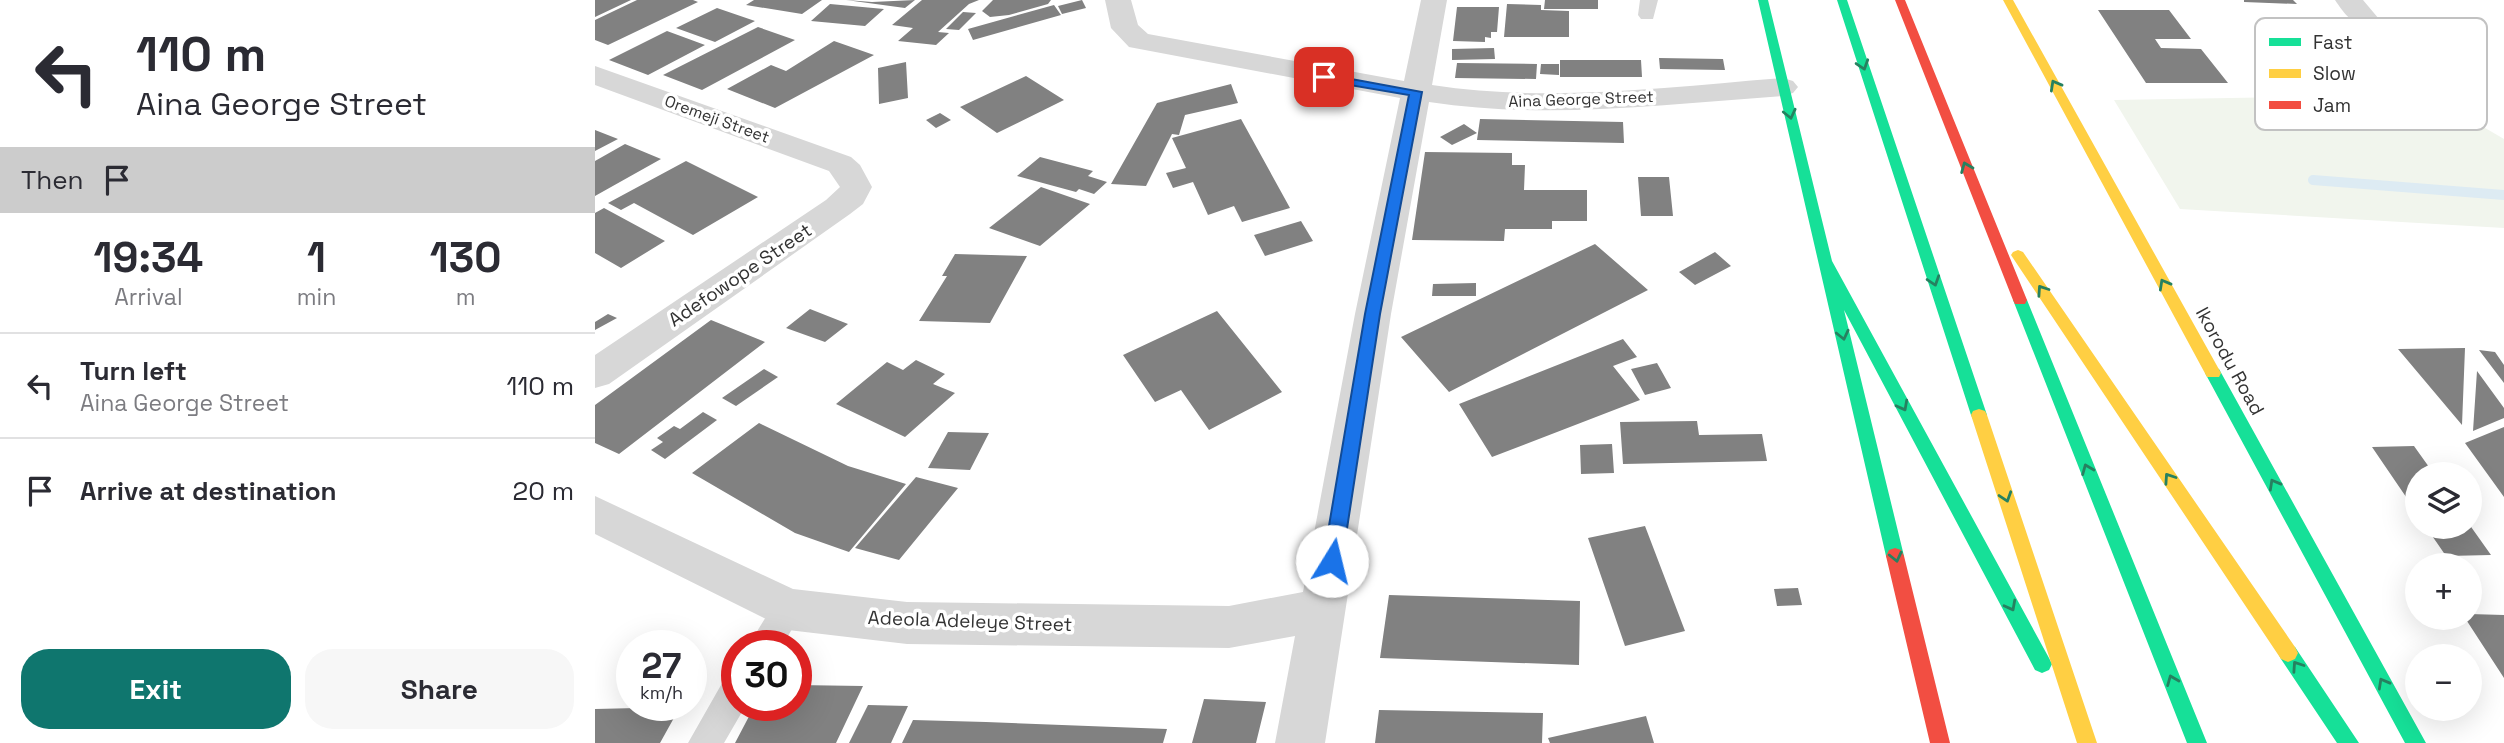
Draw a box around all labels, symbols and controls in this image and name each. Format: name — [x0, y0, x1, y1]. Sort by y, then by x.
legend — [2255, 18, 2487, 130]
text: 110 m — [136, 23, 266, 85]
icon: left — [21, 28, 112, 119]
text: Fast — [2313, 30, 2353, 55]
pin — [1294, 47, 1354, 107]
icon: arrive — [1305, 58, 1343, 96]
one-way arrow — [1855, 58, 1869, 70]
text: Slow — [2313, 61, 2356, 86]
one-way arrow — [2049, 80, 2063, 92]
text: Aina George Street — [136, 84, 427, 124]
street label: Aina George Street — [1508, 86, 1654, 112]
street label: Oremeji Street — [662, 90, 772, 148]
text: Jam — [2313, 93, 2351, 118]
one-way arrow — [1782, 108, 1796, 120]
icon: arrive — [98, 161, 136, 199]
one-way arrow — [1960, 161, 1974, 173]
text: Then — [21, 163, 84, 197]
street label: Adefowope Street — [663, 218, 817, 332]
text: 19:34 — [94, 231, 203, 284]
text: 1 — [307, 231, 326, 284]
text: 130 — [430, 231, 501, 284]
one-way arrow — [1926, 274, 1940, 286]
one-way arrow — [2159, 279, 2172, 292]
text: Arrival — [114, 282, 183, 312]
text: min — [297, 282, 336, 312]
text: m — [456, 282, 476, 312]
one-way arrow — [2037, 284, 2050, 297]
street label: Ikorodu Road — [2190, 302, 2270, 420]
one-way arrow — [1835, 329, 1849, 341]
text: Turn left — [80, 354, 187, 388]
icon: left — [21, 367, 59, 405]
text: 110 m — [507, 369, 574, 403]
text: Aina George Street — [80, 388, 289, 418]
one-way arrow — [1895, 398, 1908, 411]
map controls — [2405, 462, 2482, 721]
button: layers — [2405, 462, 2482, 539]
one-way arrow — [2081, 463, 2095, 475]
icon: arrive — [21, 472, 59, 510]
one-way arrow — [2165, 473, 2177, 486]
text: Arrive at destination — [80, 474, 337, 508]
text: 20 m — [513, 474, 574, 508]
one-way arrow — [2269, 479, 2282, 491]
one-way arrow — [1997, 491, 2012, 503]
position arrow — [1295, 524, 1369, 598]
one-way arrow — [1888, 551, 1902, 563]
button: + — [2405, 553, 2482, 630]
one-way arrow — [2003, 599, 2016, 611]
street label: Adeola Adeleye Street — [867, 605, 1073, 637]
speed limit sign: 30 — [721, 630, 812, 721]
text: 27 — [642, 644, 681, 688]
button: − — [2405, 644, 2482, 721]
button: Exit — [21, 649, 291, 729]
button: Share — [305, 649, 574, 729]
one-way arrow — [2293, 661, 2305, 674]
one-way arrow — [2166, 674, 2180, 686]
one-way arrow — [2378, 678, 2391, 690]
text: km/h — [640, 681, 683, 704]

